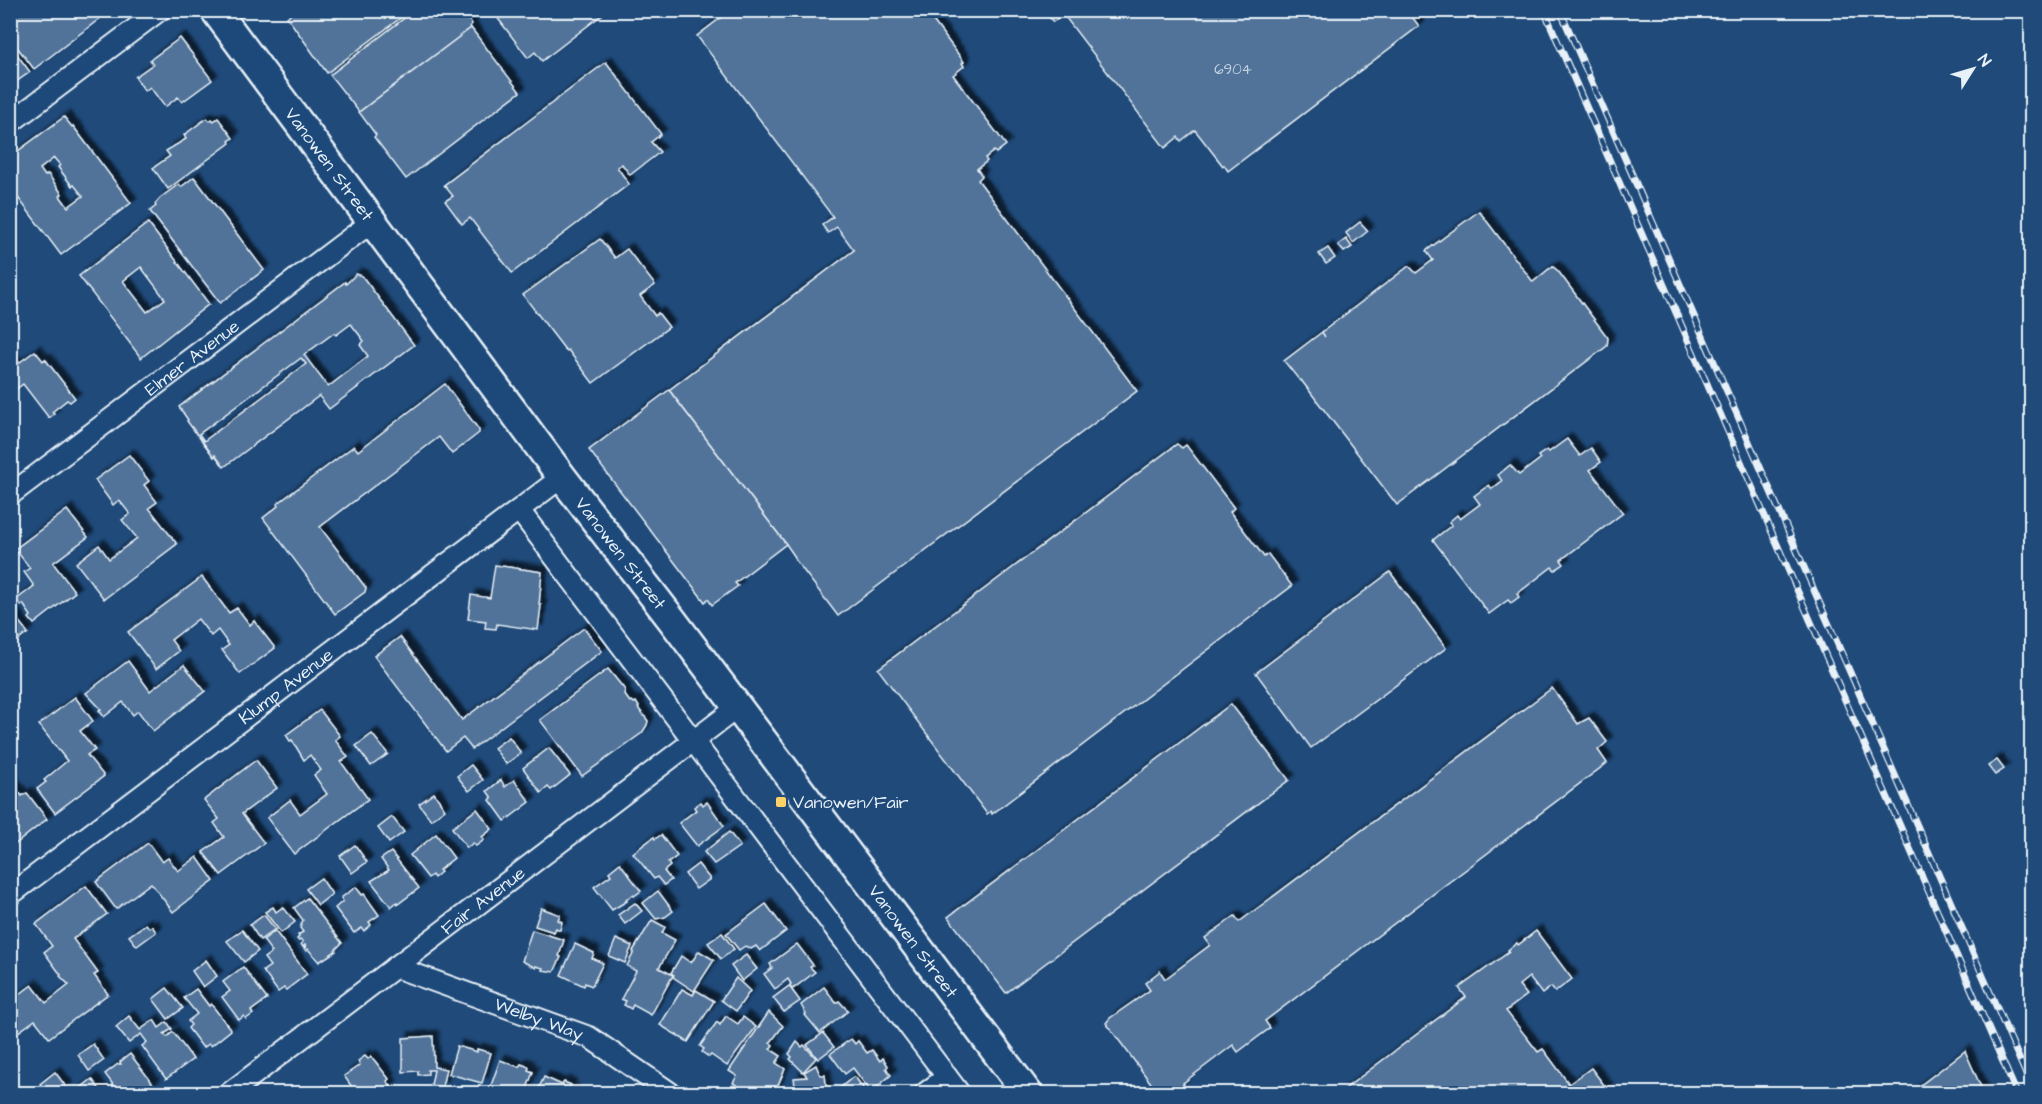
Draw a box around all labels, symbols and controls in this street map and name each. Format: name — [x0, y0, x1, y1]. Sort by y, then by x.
north arrow — [1943, 39, 2003, 99]
text: N — [1972, 50, 1996, 71]
house number: 6904 — [1214, 59, 1252, 80]
street label: Vanowen Street — [279, 102, 380, 227]
street label: Elmer Avenue — [140, 314, 245, 402]
street label: Vanowen Street — [569, 492, 672, 615]
street label: Klump Avenue — [234, 642, 339, 730]
place label: Vanowen/Fair — [793, 790, 908, 815]
marker: Vanowen/Fair — [774, 795, 788, 809]
street label: Fair Avenue — [436, 861, 531, 941]
street label: Vanowen Street — [862, 880, 964, 1004]
street label: Welby Way — [491, 992, 587, 1048]

